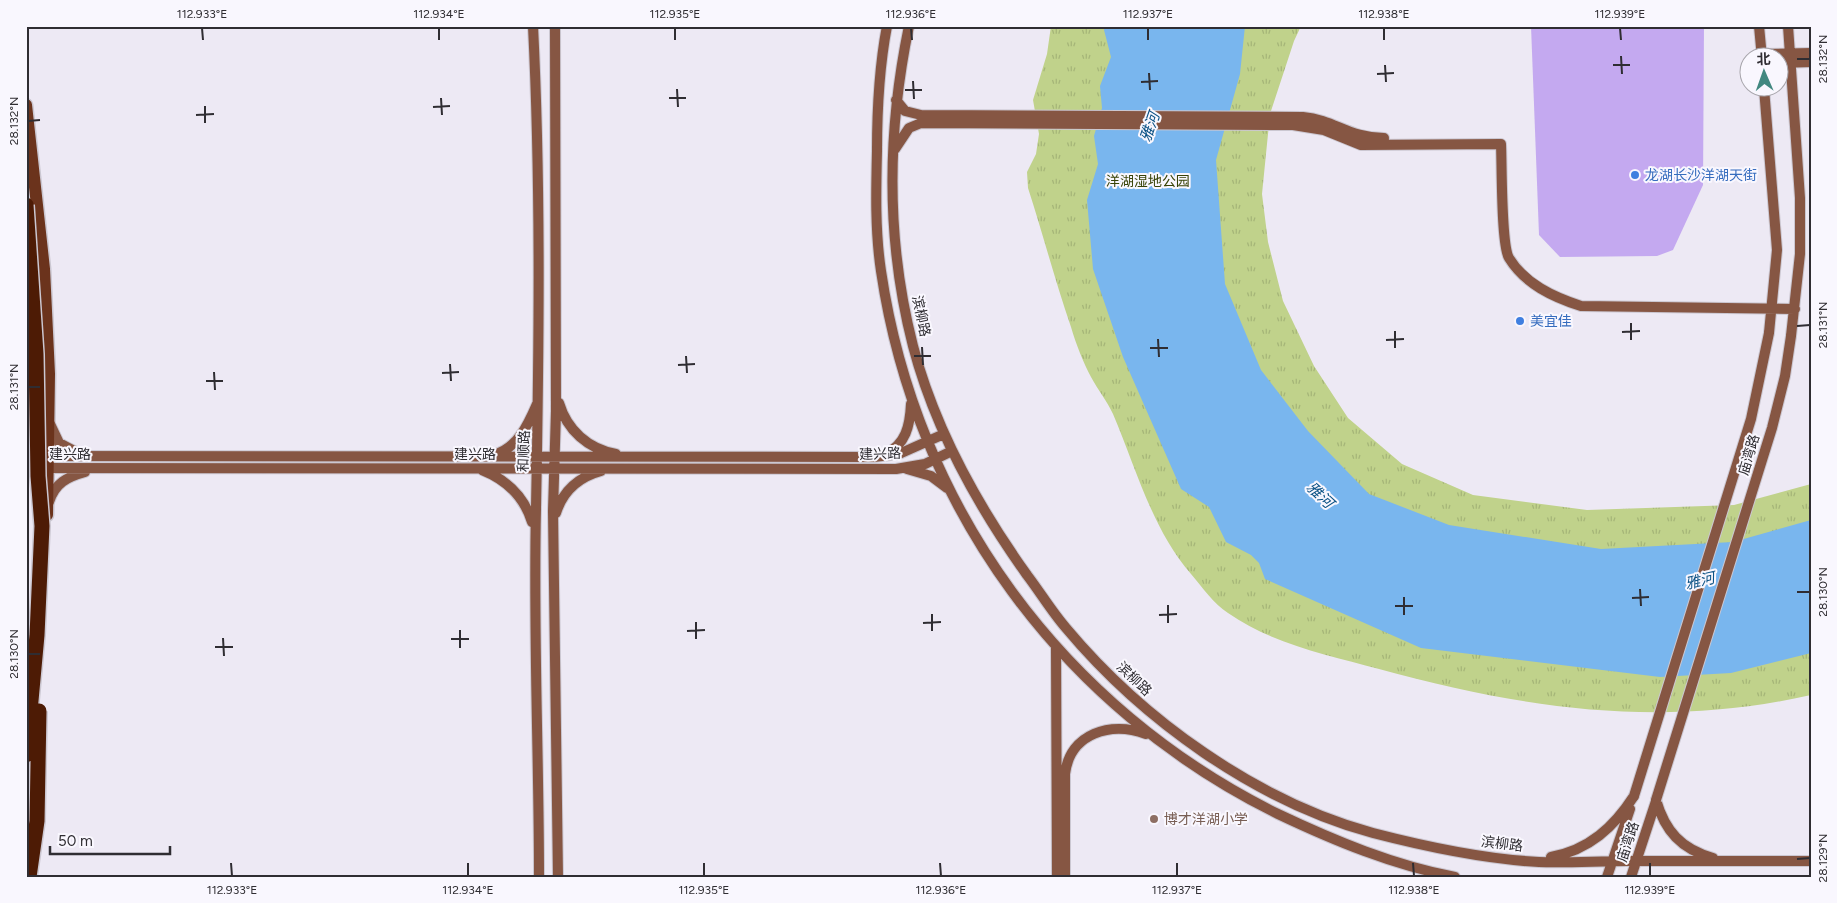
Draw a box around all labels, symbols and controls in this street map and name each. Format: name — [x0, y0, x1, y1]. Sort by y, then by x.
text: 112.933°E — [177, 7, 227, 21]
text: 112.934°E — [413, 7, 465, 21]
text: 112.935°E — [650, 7, 700, 21]
text: 112.936°E — [886, 7, 936, 21]
text: 112.937°E — [1123, 7, 1173, 21]
text: 112.938°E — [1358, 7, 1410, 21]
text: 112.939°E — [1595, 7, 1645, 21]
text: 28.132°N — [1816, 35, 1830, 83]
north arrow — [1740, 48, 1790, 98]
text: 北 — [1756, 51, 1771, 68]
text: 28.132°N — [7, 97, 21, 145]
water label: 雅河 — [1137, 107, 1164, 144]
place label: 龙湖长沙洋湖天街 — [1645, 167, 1757, 184]
marker: 龙湖长沙洋湖天街 — [1629, 169, 1641, 181]
park label: 洋湖湿地公园 — [1106, 173, 1190, 190]
street label: 滨柳路 — [908, 294, 934, 338]
text: 28.131°N — [1816, 302, 1830, 348]
place label: 美宜佳 — [1530, 313, 1572, 330]
marker: 美宜佳 — [1514, 315, 1526, 327]
text: 28.131°N — [7, 364, 21, 410]
street label: 和顺路 — [515, 430, 533, 472]
street label: 庙湾路 — [1735, 432, 1763, 478]
street label: 建兴路 — [859, 445, 901, 463]
street label: 建兴路 — [49, 446, 91, 463]
street label: 建兴路 — [454, 446, 496, 463]
water label: 雅河 — [1303, 478, 1339, 514]
text: 28.130°N — [1816, 567, 1830, 617]
water label: 雅河 — [1683, 568, 1720, 593]
text: 28.130°N — [7, 629, 21, 679]
street label: 滨柳路 — [1113, 658, 1155, 700]
place label: 博才洋湖小学 — [1164, 811, 1248, 828]
marker: 博才洋湖小学 — [1148, 813, 1160, 825]
street label: 庙湾路 — [1613, 819, 1643, 865]
scale bar — [50, 823, 170, 855]
text: 50 m — [58, 832, 93, 850]
street label: 滨柳路 — [1480, 833, 1524, 855]
text: 28.129°N — [1816, 834, 1830, 882]
text: 112.933°E — [207, 883, 257, 897]
text: 112.934°E — [442, 883, 494, 897]
text: 112.935°E — [679, 883, 729, 897]
text: 112.936°E — [916, 883, 966, 897]
text: 112.937°E — [1152, 883, 1202, 897]
text: 112.938°E — [1388, 883, 1440, 897]
text: 112.939°E — [1625, 883, 1675, 897]

